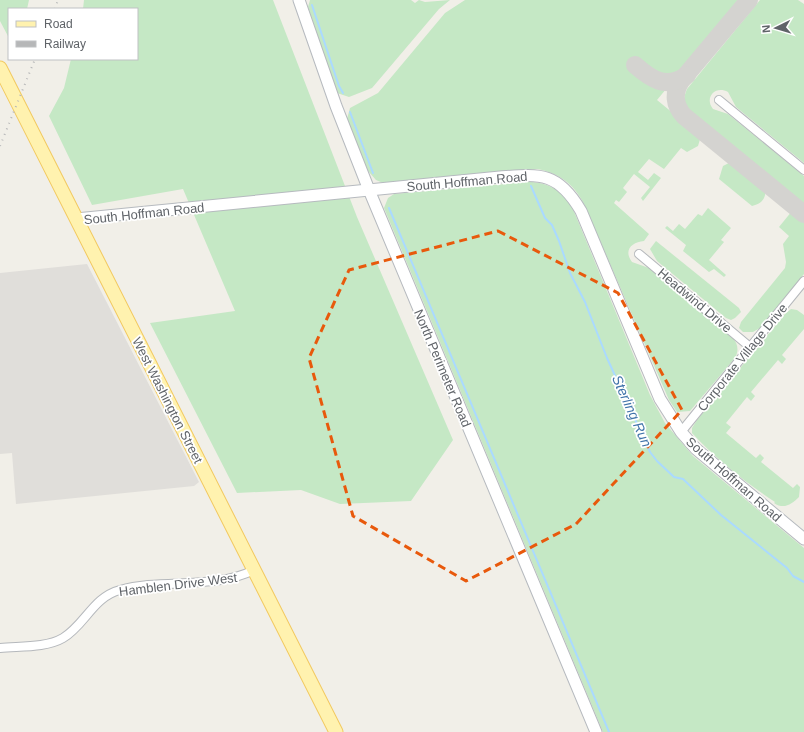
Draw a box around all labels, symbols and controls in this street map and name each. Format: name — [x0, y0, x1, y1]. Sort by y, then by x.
legend — [8, 8, 138, 60]
north arrow — [756, 8, 796, 48]
text: Road — [44, 17, 73, 31]
text: N — [760, 24, 772, 33]
text: Railway — [44, 37, 86, 51]
street label: South Hoffman Road — [406, 169, 528, 194]
street label: South Hoffman Road — [83, 200, 205, 227]
street label: Headwind Drive — [655, 265, 735, 336]
street label: Corporate Village Drive — [694, 300, 790, 414]
street label: North Perimeter Road — [411, 307, 474, 429]
street label: West Washington Street — [129, 335, 206, 466]
water label: Sterling Run — [609, 373, 655, 450]
street label: South Hoffman Road — [683, 434, 784, 525]
street label: Hamblen Drive West — [118, 570, 238, 599]

